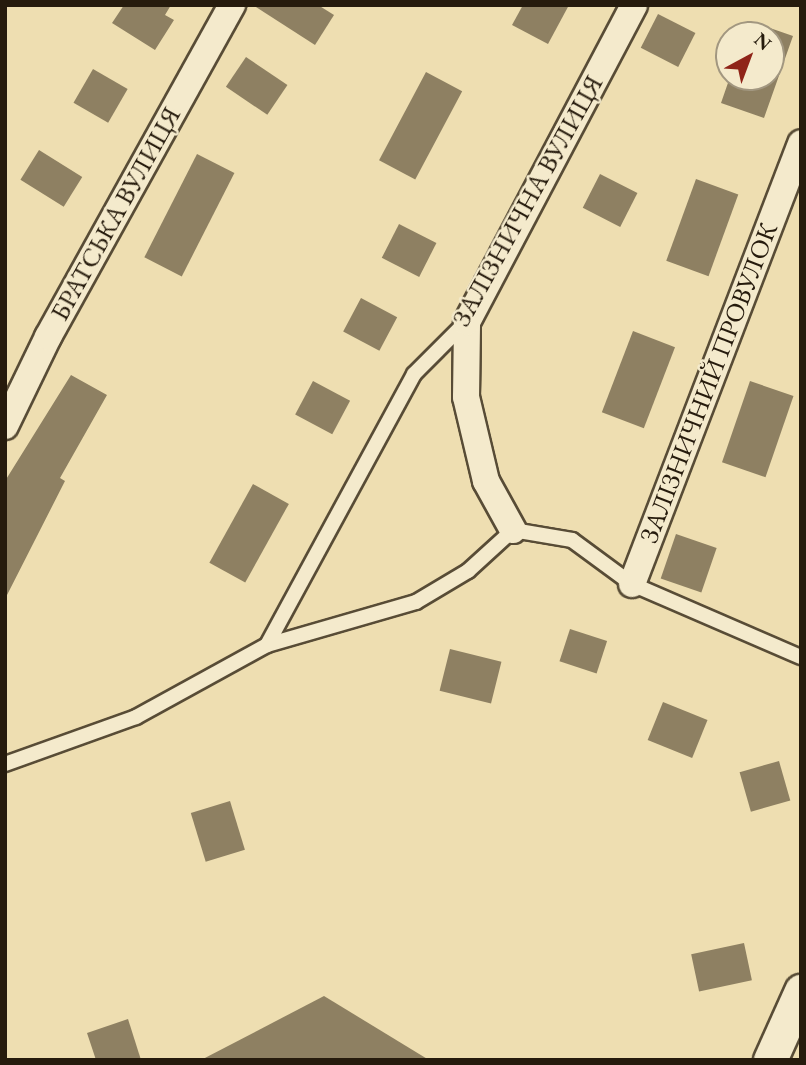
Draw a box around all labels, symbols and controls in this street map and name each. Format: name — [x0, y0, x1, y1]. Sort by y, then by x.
north arrow — [715, 21, 785, 91]
text: N — [749, 27, 777, 56]
street label: ЗАЛІЗНИЧНА ВУЛИЦЯ — [446, 70, 610, 332]
street label: БРАТСЬКА ВУЛИЦЯ — [44, 102, 188, 326]
street label: ЗАЛІЗНИЧНИЙ ПРОВУЛОК — [633, 219, 785, 547]

